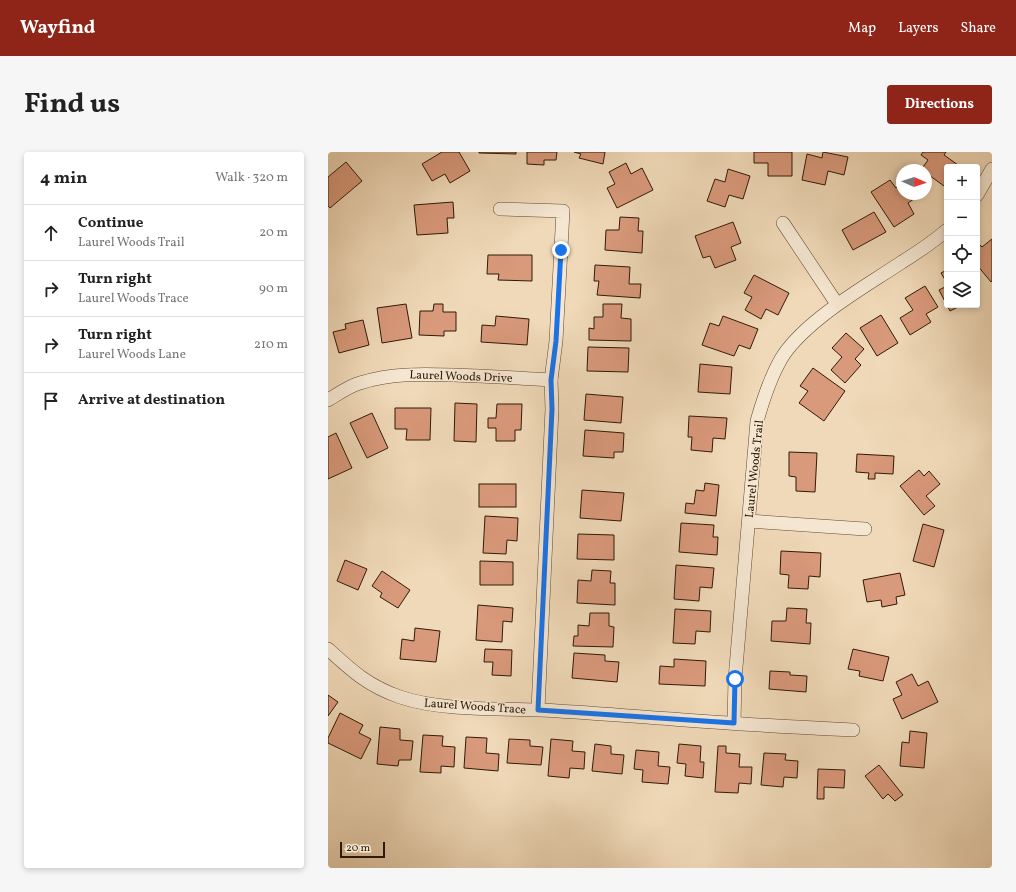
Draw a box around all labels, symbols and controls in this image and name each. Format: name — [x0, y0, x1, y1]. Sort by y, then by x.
text: Wayfind — [20, 15, 95, 41]
text: Map — [848, 19, 876, 38]
text: Layers — [898, 19, 938, 38]
text: Share — [960, 19, 996, 38]
text: Find us — [24, 85, 120, 124]
button: Directions — [887, 85, 992, 124]
north arrow — [896, 164, 932, 200]
map controls — [944, 164, 980, 308]
button: + — [944, 164, 980, 200]
text: 4 min — [40, 167, 87, 190]
text: Walk · 320 m — [215, 169, 288, 187]
button: − — [944, 200, 980, 236]
text: Continue — [78, 213, 143, 234]
icon: ahead — [40, 222, 62, 244]
text: 20 m — [259, 224, 288, 242]
text: Laurel Woods Trail — [78, 234, 185, 252]
button: locate — [944, 236, 980, 272]
route end — [552, 241, 570, 259]
text: Turn right — [78, 269, 152, 290]
button: layers — [944, 272, 980, 308]
icon: right — [40, 278, 62, 300]
text: 90 m — [259, 280, 288, 298]
text: Laurel Woods Trace — [78, 290, 189, 308]
text: Turn right — [78, 325, 152, 346]
icon: right — [40, 334, 62, 356]
text: 210 m — [254, 336, 288, 354]
text: Laurel Woods Lane — [78, 346, 186, 364]
street label: Laurel Woods Drive — [409, 367, 513, 387]
icon: arrive — [40, 390, 62, 412]
text: Arrive at destination — [78, 390, 225, 411]
street label: Laurel Woods Trail — [742, 419, 768, 519]
route start — [726, 670, 744, 688]
street label: Laurel Woods Trace — [423, 695, 527, 719]
scale bar — [340, 840, 385, 859]
text: 20 m — [346, 841, 370, 856]

